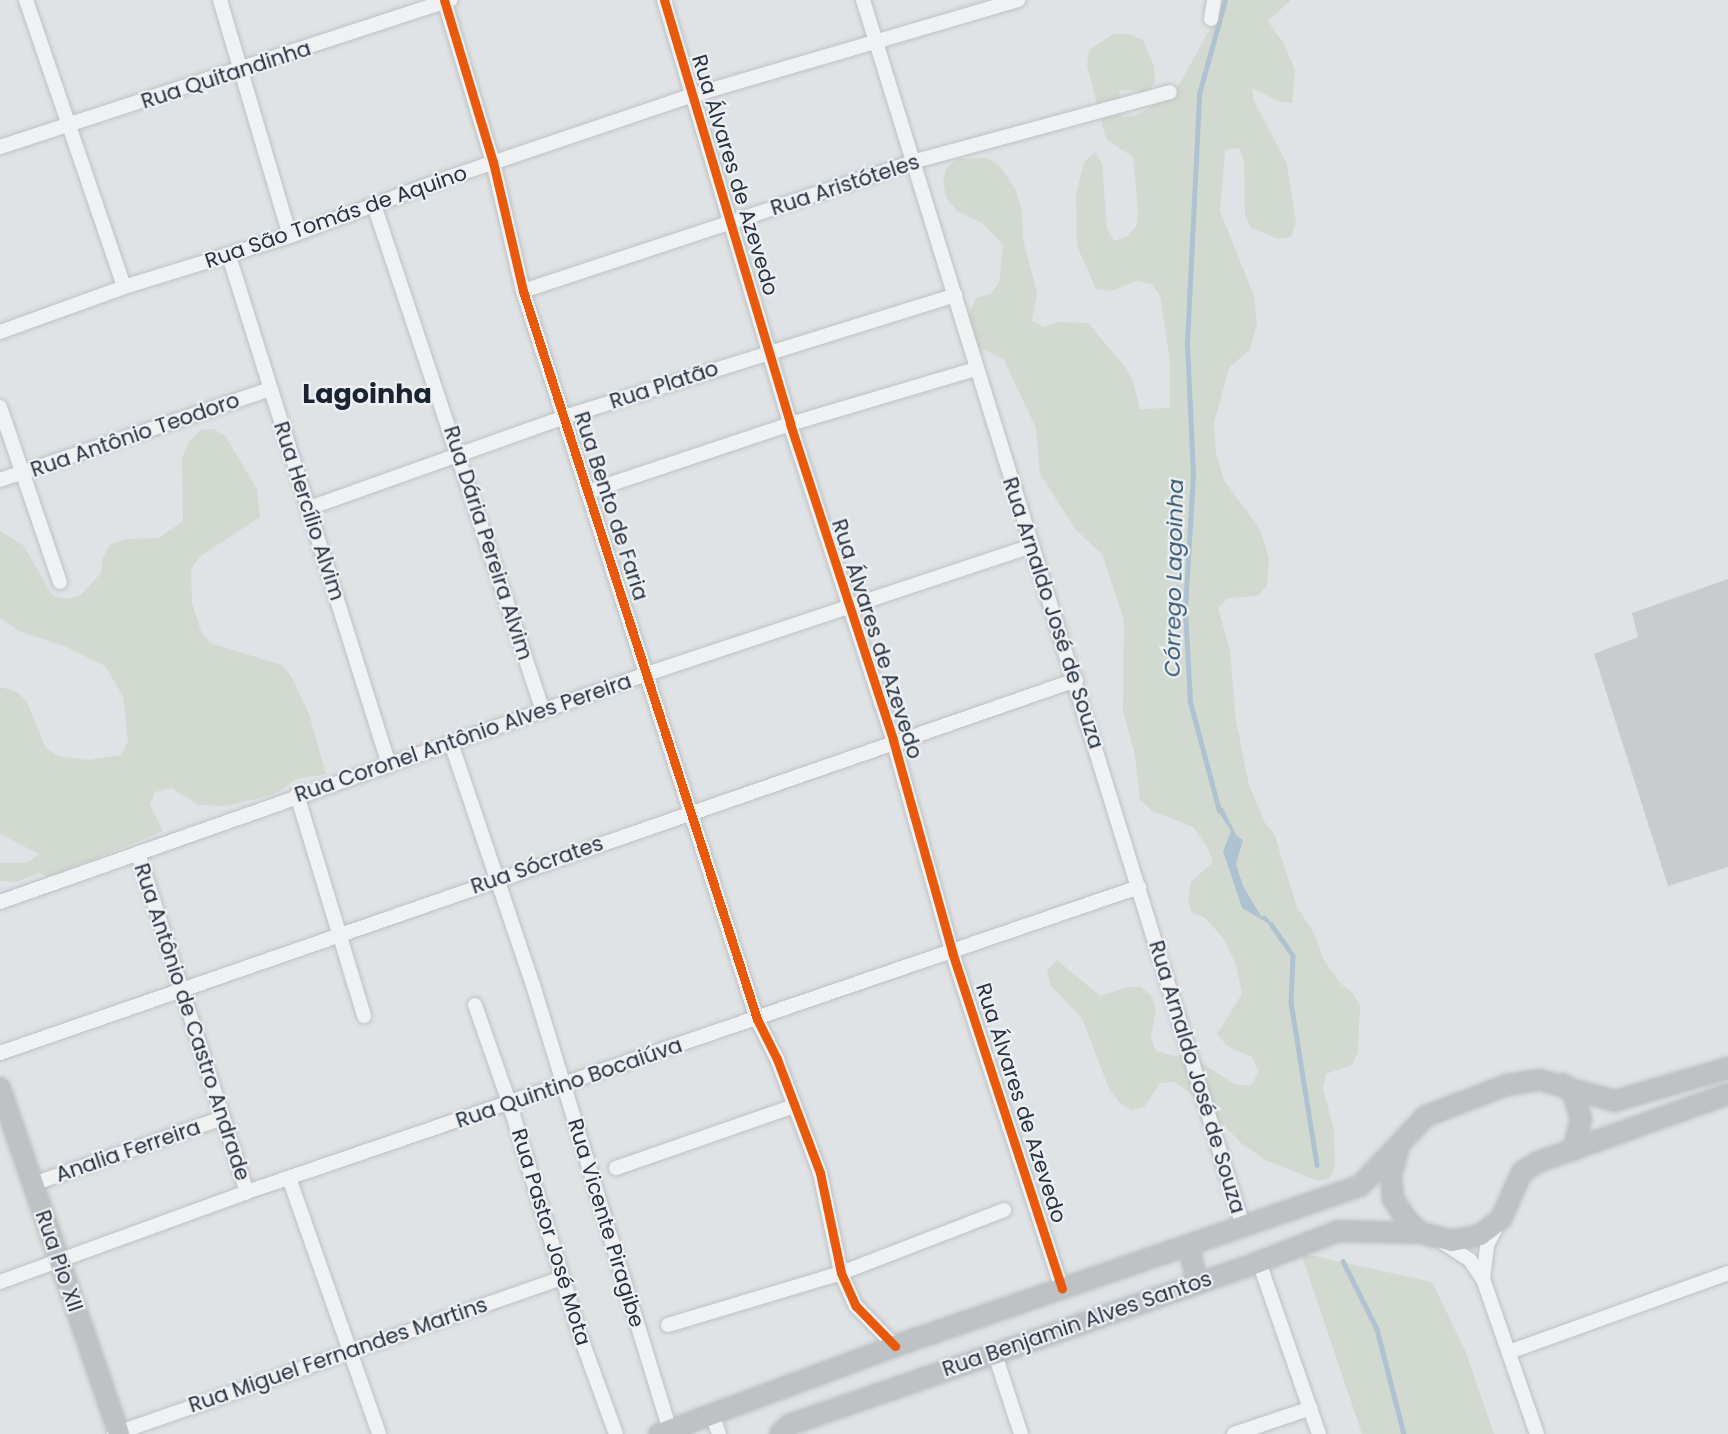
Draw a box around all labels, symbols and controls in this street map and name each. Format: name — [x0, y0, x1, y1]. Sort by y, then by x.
street label: Rua Quitandinha — [138, 36, 314, 114]
street label: Rua Álvares de Azevedo — [686, 51, 784, 299]
street label: Rua Aristóteles — [767, 149, 923, 221]
street label: Rua São Tomás de Aquino — [202, 160, 470, 274]
street label: Rua Platão — [606, 356, 722, 414]
district label: Lagoinha — [302, 378, 432, 410]
street label: Rua Antônio Teodoro — [27, 387, 243, 483]
street label: Rua Bento de Faria — [569, 409, 653, 603]
street label: Rua Hercílio Alvim — [268, 418, 350, 604]
street label: Rua Dária Pereira Alvim — [438, 423, 538, 663]
street label: Rua Arnaldo José de Souza — [997, 474, 1109, 752]
water label: Córrego Lagoinha — [1159, 479, 1189, 677]
street label: Rua Álvares de Azevedo — [826, 516, 928, 762]
street label: Rua Coronel Antônio Alves Pereira — [291, 668, 635, 808]
street label: Rua Sócrates — [468, 831, 606, 899]
street label: Rua Antônio de Castro Andrade — [129, 860, 255, 1184]
street label: Rua Arnaldo José de Souza — [1143, 938, 1251, 1216]
street label: Rua Álvares de Azevedo — [970, 980, 1072, 1226]
street label: Rua Quintino Bocaiúva — [453, 1032, 685, 1134]
street label: Analia Ferreira — [52, 1114, 204, 1188]
street label: Rua Vicente Piragibe — [562, 1116, 650, 1330]
street label: Rua Pastor José Mota — [506, 1126, 596, 1348]
street label: Rua Pio XII — [30, 1207, 88, 1315]
street label: Rua Benjamin Alves Santos — [939, 1266, 1215, 1382]
street label: Rua Miguel Fernandes Martins — [185, 1292, 491, 1418]

